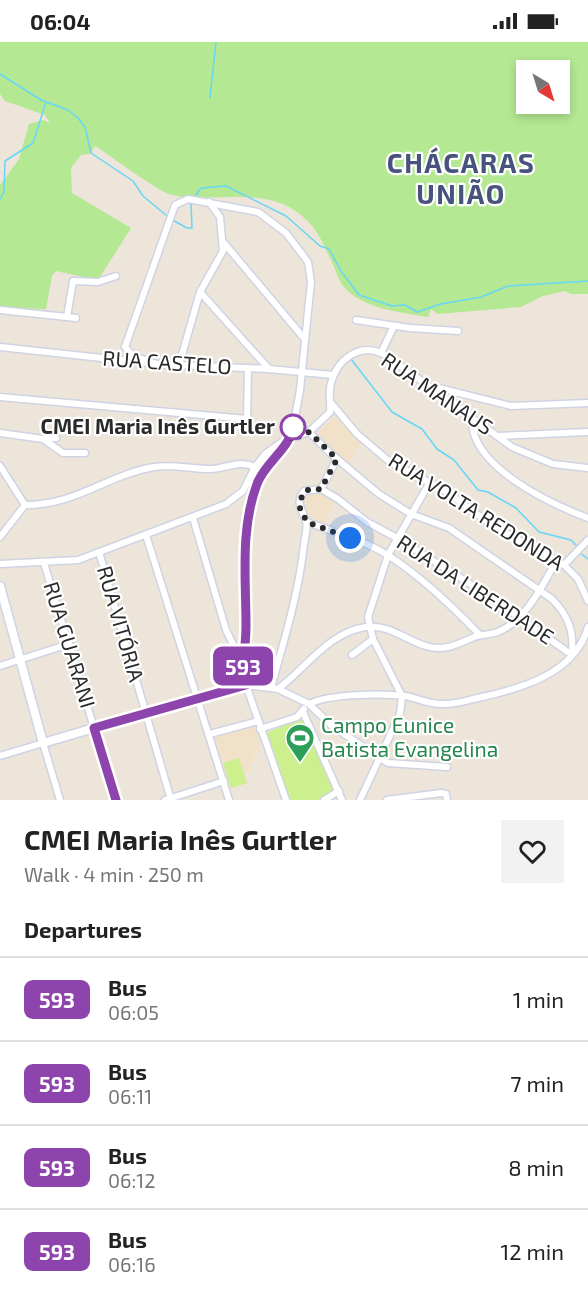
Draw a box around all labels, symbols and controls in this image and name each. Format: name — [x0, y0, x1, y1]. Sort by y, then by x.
text: 06:04 — [30, 8, 90, 34]
north arrow — [516, 60, 570, 114]
map controls — [516, 60, 570, 114]
district label: CHÁCARAS UNIÃO — [387, 146, 535, 209]
street label: RUA CASTELO — [102, 345, 233, 378]
street label: RUA MANAUS — [377, 346, 498, 439]
place label: CMEI Maria Inês Gurtler — [41, 413, 275, 438]
marker: CMEI Maria Inês Gurtler — [280, 414, 306, 440]
street label: RUA VOLTA REDONDA — [385, 447, 569, 575]
your location — [335, 523, 365, 553]
street label: RUA DA LIBERDADE — [393, 529, 559, 649]
street label: RUA VITÓRIA — [93, 563, 150, 684]
street label: RUA GUARANI — [39, 578, 101, 711]
line badge: 593 — [208, 646, 278, 686]
text: 593 — [225, 654, 261, 679]
place label: Campo Eunice Batista Evangelina — [321, 712, 498, 761]
sports icon: Campo Eunice Batista Evangelina — [284, 722, 316, 764]
button: heart — [501, 820, 564, 883]
text: CMEI Maria Inês Gurtler — [24, 822, 337, 856]
text: Walk · 4 min · 250 m — [24, 862, 204, 886]
text: Departures — [24, 916, 142, 942]
text: Bus — [108, 974, 147, 1000]
text: 1 min — [513, 986, 564, 1012]
text: 593 — [39, 987, 75, 1012]
text: 06:05 — [108, 1000, 159, 1024]
text: Bus — [108, 1058, 147, 1084]
text: 7 min — [510, 1070, 564, 1096]
text: 593 — [39, 1071, 75, 1096]
text: 06:11 — [108, 1084, 152, 1108]
text: Bus — [108, 1142, 147, 1168]
text: 8 min — [508, 1154, 564, 1180]
text: 593 — [39, 1155, 75, 1180]
text: 06:12 — [108, 1168, 155, 1192]
text: Bus — [108, 1226, 147, 1252]
text: 12 min — [500, 1238, 564, 1264]
text: 593 — [39, 1239, 75, 1264]
text: 06:16 — [108, 1252, 156, 1276]

